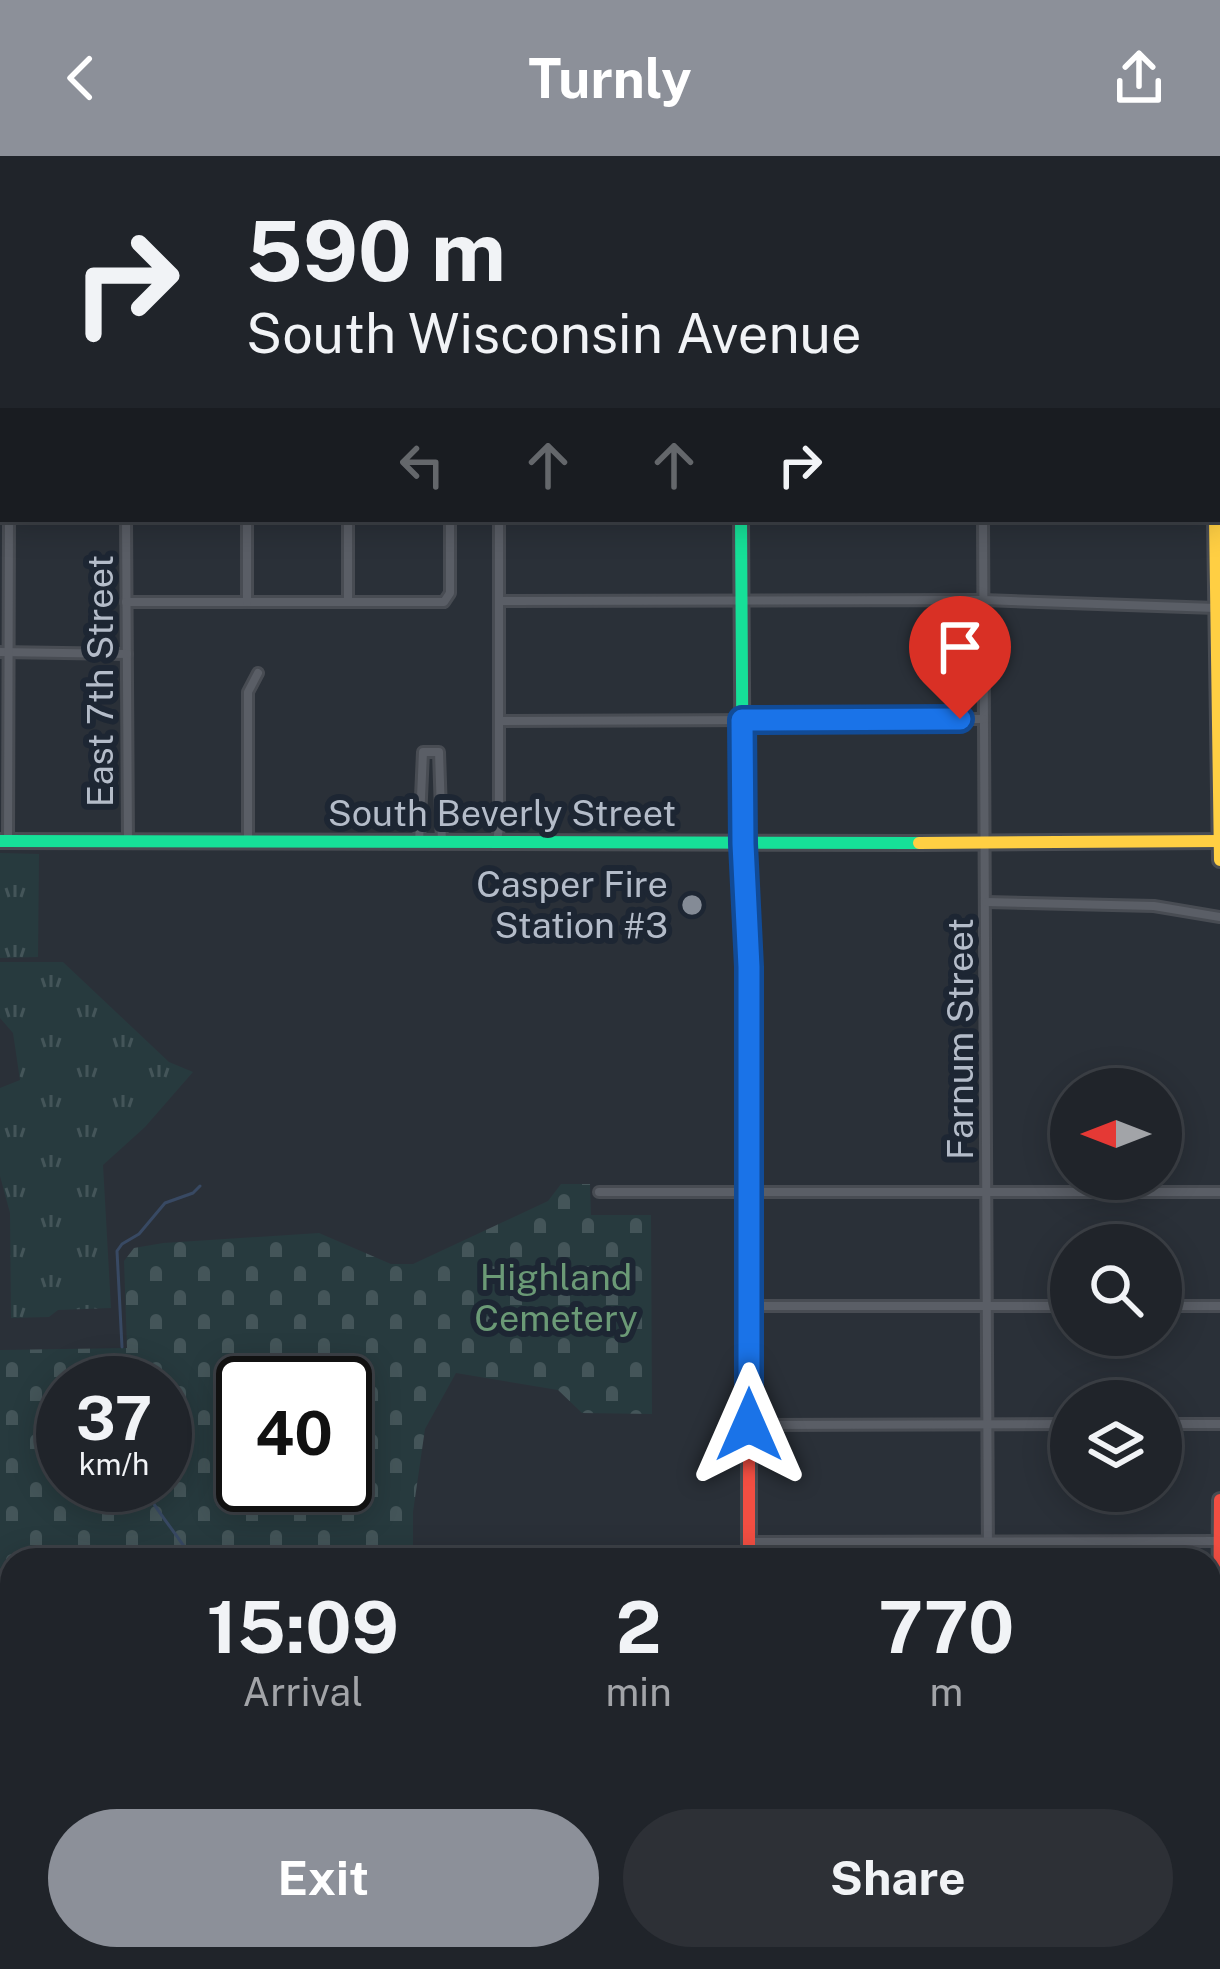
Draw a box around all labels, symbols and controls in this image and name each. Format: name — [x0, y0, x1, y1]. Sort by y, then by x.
icon: back — [48, 45, 114, 111]
icon: share — [1106, 45, 1172, 111]
text: Turnly — [528, 47, 692, 110]
text: 590 m — [246, 201, 506, 300]
icon: right — [48, 204, 204, 360]
text: South Wisconsin Avenue — [246, 302, 862, 365]
icon: left — [389, 432, 455, 498]
icon: ahead — [515, 432, 581, 498]
icon: ahead — [641, 432, 707, 498]
icon: right — [767, 432, 833, 498]
street label: East 7th Street — [79, 555, 121, 807]
pin — [909, 596, 1011, 719]
icon: arrive — [927, 614, 993, 680]
street label: South Beverly Street — [328, 792, 676, 834]
place label: Casper Fire Station #3 — [476, 863, 668, 946]
marker: Casper Fire Station #3 — [679, 892, 705, 918]
street label: Farnum Street — [939, 918, 981, 1160]
north arrow — [1050, 1068, 1182, 1200]
map controls — [1050, 1068, 1182, 1512]
button: search — [1050, 1224, 1182, 1356]
park label: Highland Cemetery — [474, 1256, 638, 1339]
speed limit sign: 40 — [216, 1356, 372, 1512]
position arrow — [686, 1362, 812, 1488]
button: layers — [1050, 1380, 1182, 1512]
text: 37 — [76, 1383, 152, 1454]
text: km/h — [79, 1446, 149, 1482]
text: 15:09 — [207, 1585, 399, 1669]
text: 2 — [616, 1585, 661, 1669]
text: 770 — [878, 1585, 1014, 1669]
text: Arrival — [243, 1669, 363, 1715]
text: min — [605, 1669, 672, 1715]
text: m — [929, 1669, 963, 1715]
button: Exit — [48, 1809, 599, 1947]
button: Share — [623, 1809, 1173, 1947]

